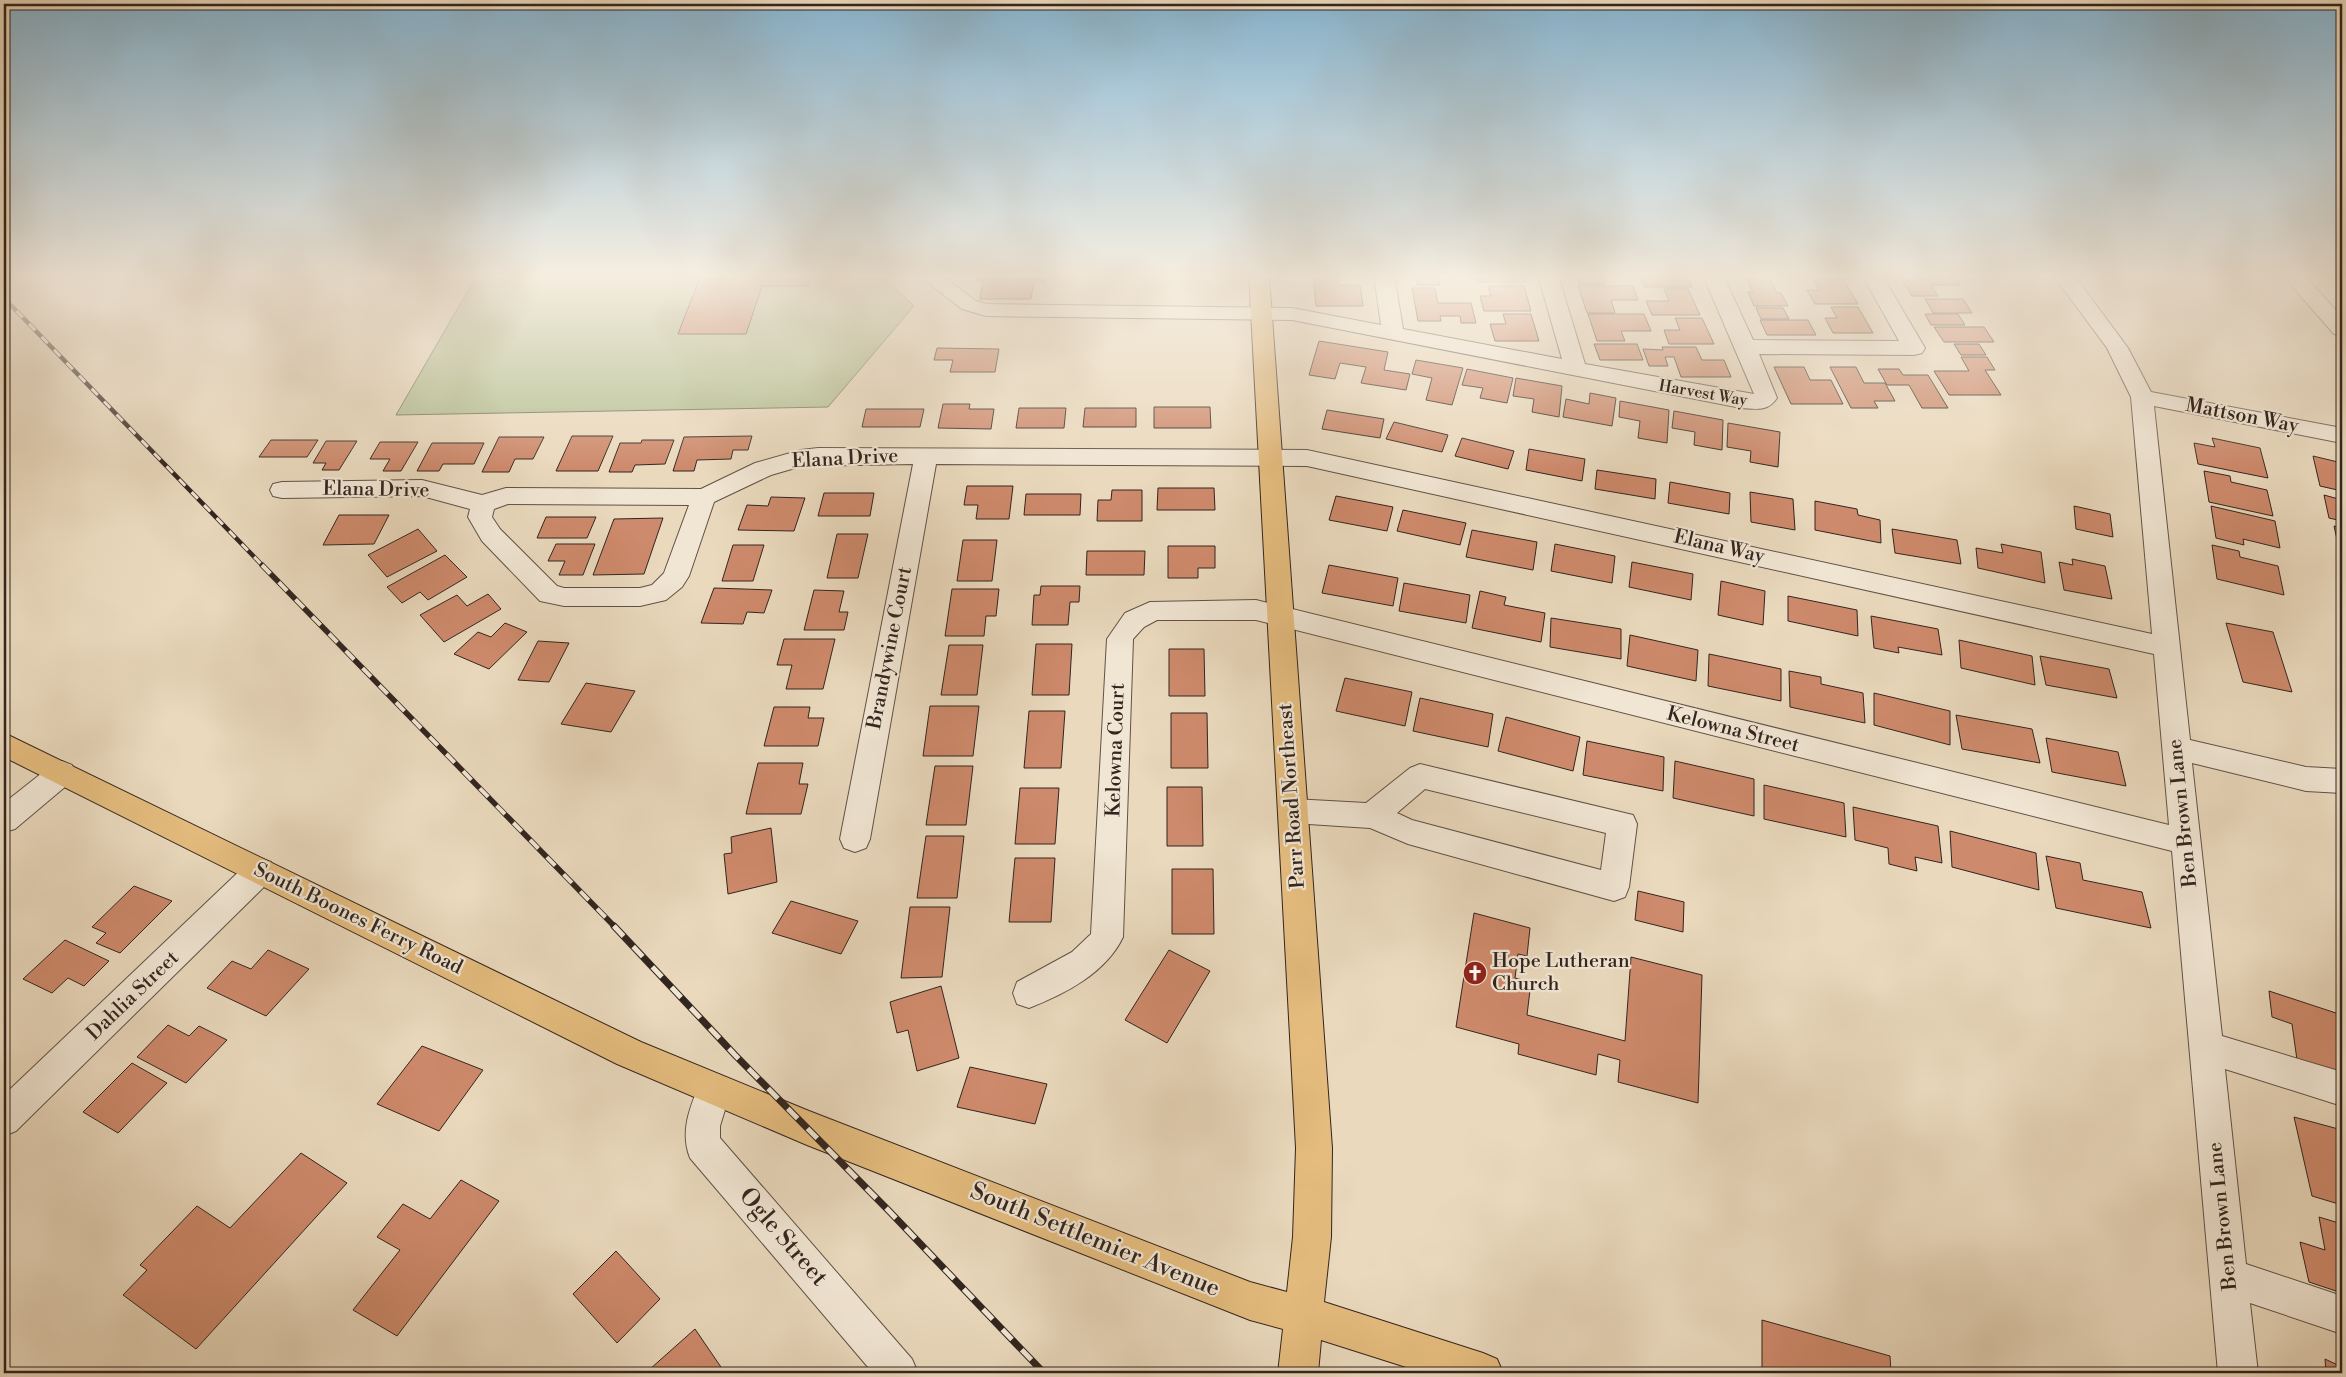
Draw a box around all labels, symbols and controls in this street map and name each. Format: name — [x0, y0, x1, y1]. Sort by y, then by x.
street label: Harvest Way — [1657, 375, 1749, 411]
street label: Mattson Way — [2183, 393, 2301, 439]
street label: Elana Drive — [791, 444, 899, 474]
street label: Elana Drive — [322, 477, 430, 503]
street label: Elana Way — [1671, 524, 1767, 570]
street label: Brandywine Court — [862, 565, 918, 732]
street label: Kelowna Court — [1101, 683, 1131, 817]
street label: Kelowna Street — [1664, 701, 1802, 759]
street label: Parr Road Northeast — [1273, 703, 1311, 889]
street label: Ben Brown Lane — [2163, 738, 2203, 889]
street label: South Boones Ferry Road — [249, 857, 467, 981]
street label: Dahlia Street — [82, 946, 184, 1046]
place label: Hope Lutheran Church — [1492, 949, 1630, 997]
church icon: Hope Lutheran Church — [1462, 960, 1488, 986]
street label: Ben Brown Lane — [2203, 1141, 2243, 1292]
street label: South Settlemier Avenue — [966, 1176, 1224, 1304]
street label: Ogle Street — [732, 1182, 834, 1293]

